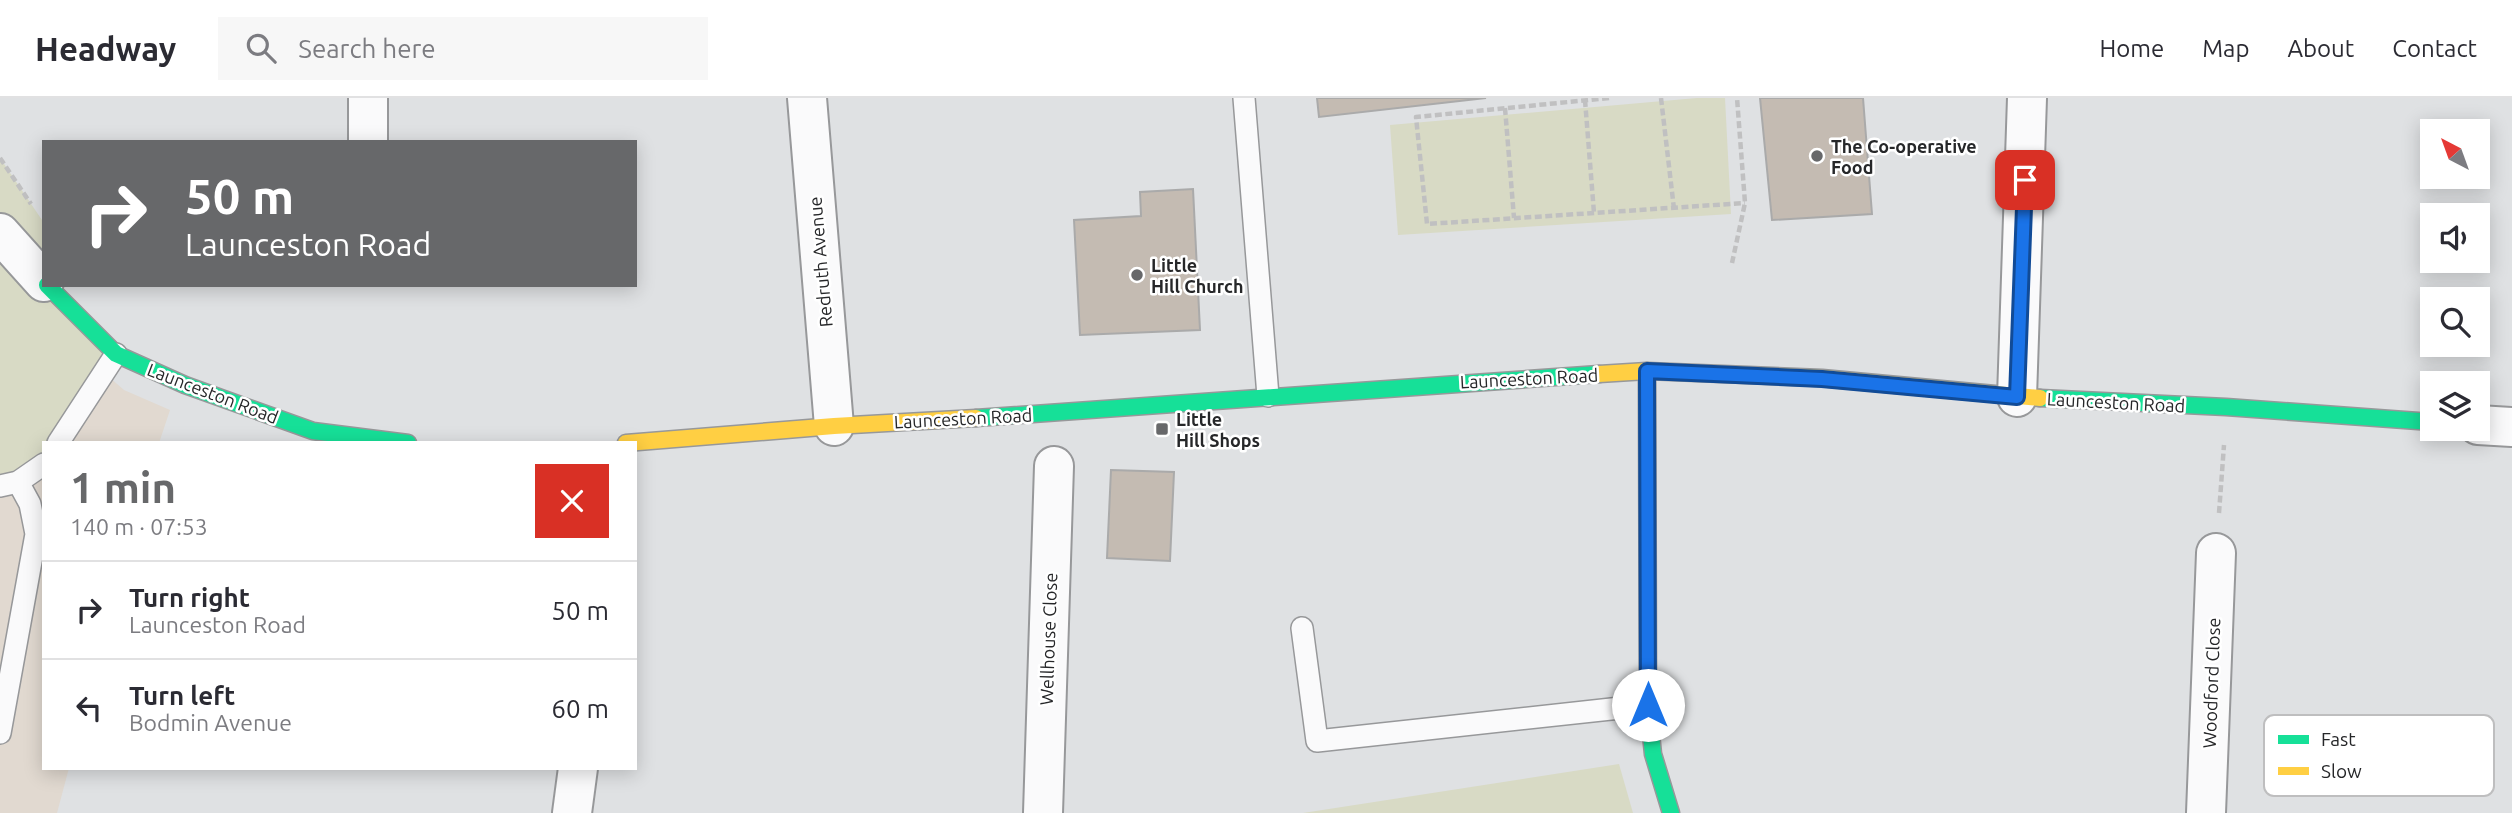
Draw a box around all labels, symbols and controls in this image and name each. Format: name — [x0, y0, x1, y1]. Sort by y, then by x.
search box — [218, 17, 708, 80]
icon: search — [242, 29, 280, 67]
text: Headway — [35, 30, 176, 67]
text: Search here — [298, 34, 436, 63]
text: Home — [2099, 35, 2164, 62]
text: Map — [2202, 35, 2249, 62]
text: About — [2287, 35, 2354, 62]
text: Contact — [2392, 35, 2477, 62]
north arrow — [2420, 119, 2490, 189]
map controls — [2420, 119, 2490, 441]
place label: The Co-operative Food — [1831, 136, 1977, 177]
marker: The Co-operative Food — [1809, 148, 1825, 164]
pin — [1995, 150, 2055, 210]
icon: arrive — [2006, 161, 2044, 199]
icon: right — [70, 168, 161, 259]
text: 50 m — [185, 168, 294, 223]
street label: Redruth Avenue — [804, 196, 836, 328]
button: sound — [2420, 203, 2490, 273]
text: Launceston Road — [185, 226, 431, 262]
place label: Little Hill Church — [1151, 255, 1243, 296]
marker: Little Hill Church — [1129, 267, 1145, 283]
button: search — [2420, 287, 2490, 357]
street label: Launceston Road — [145, 359, 281, 427]
street label: Launceston Road — [1459, 364, 1599, 392]
button: layers — [2420, 371, 2490, 441]
street label: Launceston Road — [2046, 388, 2186, 416]
street label: Launceston Road — [893, 404, 1033, 432]
place label: Little Hill Shops — [1176, 409, 1260, 450]
marker: Little Hill Shops — [1154, 421, 1170, 437]
text: 1 min — [70, 464, 176, 511]
button: close — [535, 464, 609, 538]
text: 140 m · 07:53 — [70, 514, 208, 539]
street label: Wellhouse Close — [1036, 572, 1060, 706]
text: Turn right — [129, 583, 250, 612]
icon: right — [70, 591, 108, 629]
text: 50 m — [551, 596, 609, 625]
text: Launceston Road — [129, 612, 306, 637]
street label: Woodford Close — [2199, 617, 2223, 749]
position arrow — [1611, 668, 1685, 742]
text: Turn left — [129, 681, 235, 710]
icon: left — [70, 689, 108, 727]
text: 60 m — [551, 694, 609, 723]
text: Bodmin Avenue — [129, 710, 292, 735]
legend — [2264, 715, 2494, 796]
text: Fast — [2321, 728, 2356, 750]
text: Slow — [2321, 760, 2362, 782]

